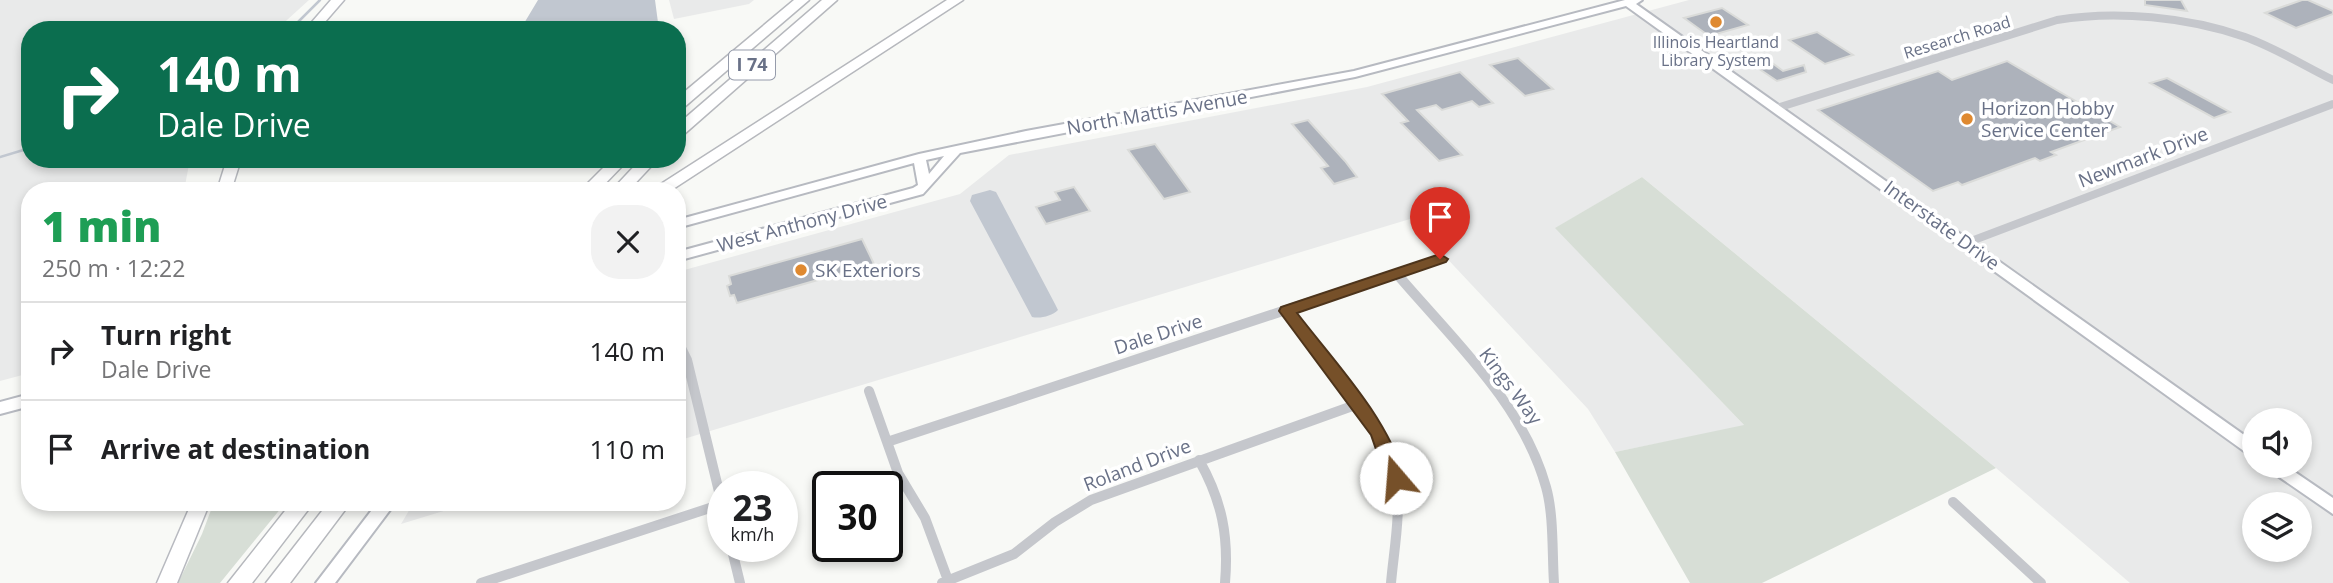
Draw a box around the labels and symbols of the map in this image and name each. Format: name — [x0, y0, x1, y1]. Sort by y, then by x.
street label: Research Road — [1901, 10, 2013, 64]
marker: Illinois Heartland Library System — [1708, 14, 1724, 30]
place label: Illinois Heartland Library System — [1653, 31, 1779, 71]
road number: I 74 — [729, 51, 775, 80]
street label: North Mattis Avenue — [1065, 83, 1249, 141]
place label: Horizon Hobby Service Center — [1981, 95, 2115, 143]
marker: Horizon Hobby Service Center — [1959, 111, 1975, 127]
street label: Newmark Drive — [2074, 120, 2212, 194]
street label: Interstate Drive — [1879, 174, 2005, 276]
pin — [1410, 187, 1470, 259]
street label: West Anthony Drive — [714, 188, 890, 258]
place label: SK Exteriors — [815, 257, 921, 283]
marker: SK Exteriors — [793, 262, 809, 278]
street label: Dale Drive — [1111, 308, 1205, 360]
street label: Kings Way — [1474, 342, 1549, 430]
street label: Roland Drive — [1079, 433, 1195, 497]
position arrow — [1359, 441, 1433, 515]
speed limit sign: 30 — [812, 471, 903, 562]

